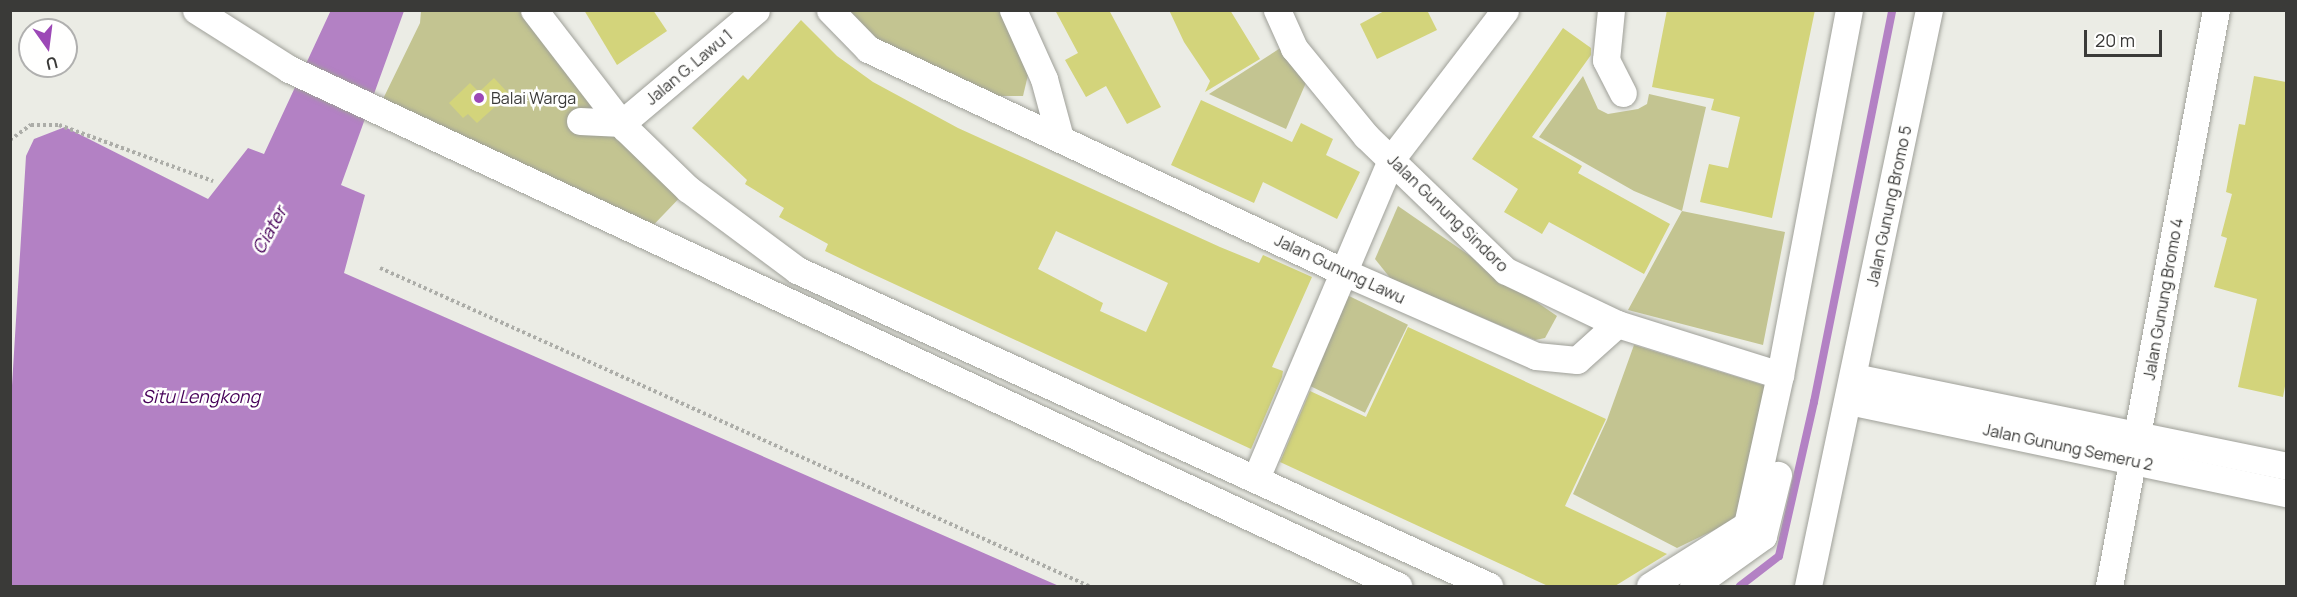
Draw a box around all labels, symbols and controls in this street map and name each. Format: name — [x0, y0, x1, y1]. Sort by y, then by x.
north arrow — [18, 18, 78, 78]
scale bar — [2087, 18, 2165, 56]
street label: Jalan G. Lawu 1 — [642, 25, 736, 109]
text: 20 m — [2095, 28, 2135, 52]
text: U — [44, 51, 60, 76]
place label: Balai Warga — [491, 88, 576, 108]
marker: Balai Warga — [472, 91, 486, 105]
street label: Jalan Gunung Bromo 5 — [1863, 124, 1915, 288]
street label: Jalan Gunung Sindoro — [1384, 150, 1512, 276]
water label: Ciater — [247, 202, 291, 258]
street label: Jalan Gunung Bromo 4 — [2139, 217, 2187, 381]
street label: Jalan Gunung Lawu — [1272, 230, 1408, 308]
water label: Situ Lengkong — [142, 385, 260, 407]
street label: Jalan Gunung Semeru 2 — [1981, 420, 2155, 474]

